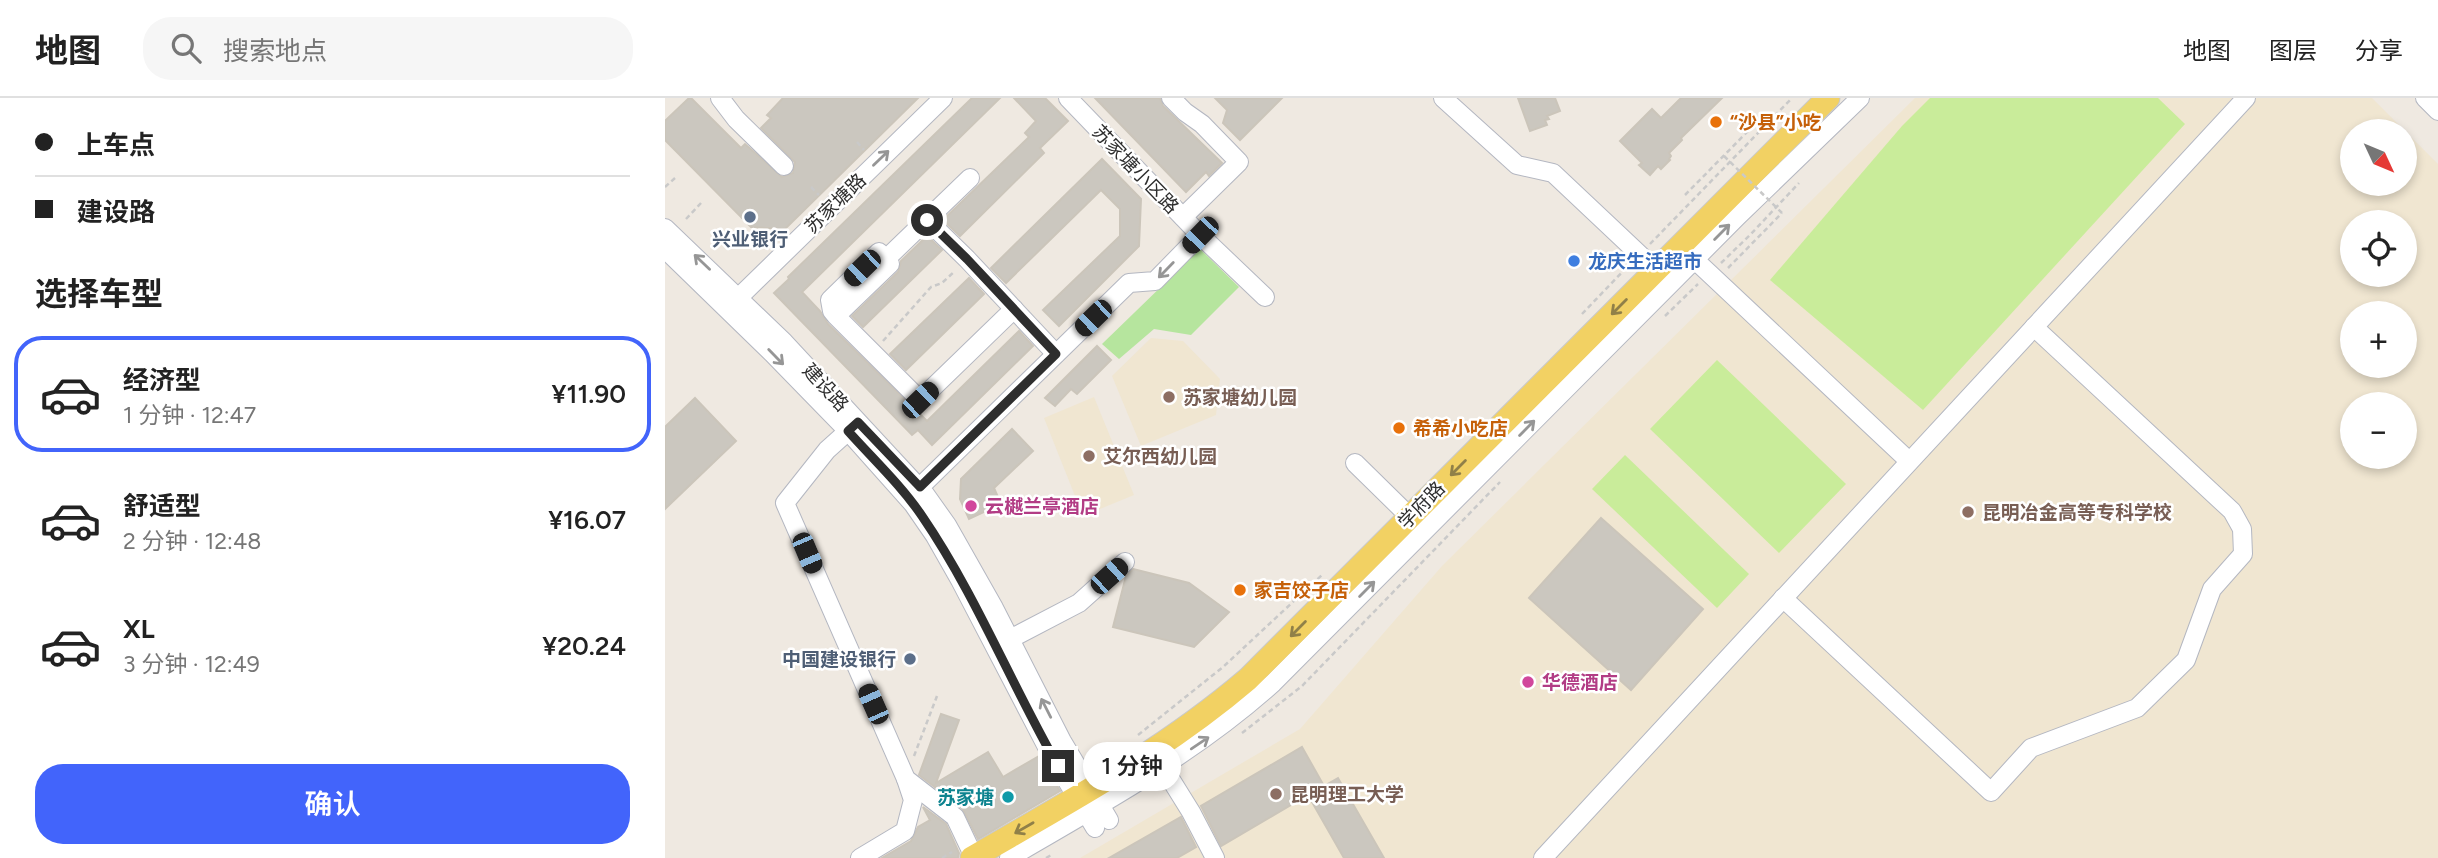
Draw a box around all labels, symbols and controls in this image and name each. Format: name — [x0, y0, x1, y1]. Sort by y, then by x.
search box — [143, 17, 633, 80]
icon: search — [167, 29, 205, 67]
text: 地图 — [35, 31, 101, 70]
text: 搜索地点 — [223, 35, 327, 67]
text: 地图 — [2183, 36, 2231, 65]
text: 图层 — [2269, 36, 2317, 65]
text: 分享 — [2355, 36, 2403, 65]
place label: “沙县”小吃 — [1730, 111, 1822, 134]
marker: “沙县”小吃 — [1708, 114, 1724, 130]
north arrow — [2340, 119, 2417, 196]
map controls — [2340, 119, 2417, 469]
street label: 苏家塘小区路 — [1088, 120, 1184, 218]
text: 上车点 — [77, 129, 155, 161]
one-way arrow — [872, 150, 889, 167]
street label: 苏家塘路 — [800, 169, 871, 238]
text: 建设路 — [77, 196, 155, 228]
route start — [911, 204, 943, 236]
marker: 兴业银行 — [742, 209, 758, 225]
button: locate — [2340, 210, 2417, 287]
car — [1178, 213, 1223, 257]
one-way arrow — [1714, 224, 1731, 241]
place label: 兴业银行 — [712, 228, 788, 251]
car — [840, 246, 885, 290]
place label: 龙庆生活超市 — [1588, 250, 1702, 273]
marker: 龙庆生活超市 — [1566, 253, 1582, 269]
one-way arrow — [694, 254, 711, 271]
one-way arrow — [1158, 262, 1175, 279]
text: 选择车型 — [35, 275, 163, 313]
car — [1071, 296, 1116, 340]
one-way arrow — [1611, 298, 1628, 315]
button: + — [2340, 301, 2417, 378]
one-way arrow — [768, 348, 785, 365]
street label: 建设路 — [798, 359, 853, 416]
icon: car — [39, 363, 102, 426]
text: 经济型 — [123, 364, 201, 396]
text: ¥11.90 — [552, 378, 626, 410]
car — [898, 378, 943, 422]
place label: 苏家塘幼儿园 — [1183, 386, 1297, 409]
marker: 苏家塘幼儿园 — [1161, 389, 1177, 405]
button: − — [2340, 392, 2417, 469]
text: 1 分钟 · 12:47 — [123, 401, 256, 429]
place label: 希希小吃店 — [1413, 417, 1508, 440]
marker: 希希小吃店 — [1391, 420, 1407, 436]
one-way arrow — [1519, 420, 1536, 437]
place label: 艾尔西幼儿园 — [1103, 445, 1217, 468]
marker: 艾尔西幼儿园 — [1081, 448, 1097, 464]
one-way arrow — [1450, 459, 1467, 476]
street label: 学府路 — [1393, 477, 1449, 534]
icon: car — [39, 489, 102, 552]
text: 舒适型 — [123, 490, 201, 522]
place label: 云樾兰亭酒店 — [985, 495, 1099, 518]
marker: 云樾兰亭酒店 — [963, 498, 979, 514]
place label: 昆明冶金高等专科学校 — [1982, 501, 2172, 524]
text: ¥16.07 — [548, 504, 626, 536]
marker: 昆明冶金高等专科学校 — [1960, 504, 1976, 520]
text: 2 分钟 · 12:48 — [123, 527, 261, 555]
car — [790, 530, 825, 576]
car — [1087, 554, 1132, 598]
place label: 家吉饺子店 — [1254, 579, 1349, 602]
one-way arrow — [1358, 581, 1375, 598]
marker: 家吉饺子店 — [1232, 582, 1248, 598]
text: XL — [123, 613, 155, 645]
icon: car — [39, 615, 102, 678]
one-way arrow — [1290, 621, 1307, 638]
text: ¥20.24 — [542, 630, 626, 662]
place label: 中国建设银行 — [782, 648, 896, 671]
text: 3 分钟 · 12:49 — [123, 650, 260, 678]
marker: 中国建设银行 — [902, 651, 918, 667]
place label: 华德酒店 — [1542, 671, 1618, 694]
marker: 华德酒店 — [1520, 674, 1536, 690]
car — [855, 681, 892, 727]
one-way arrow — [1038, 698, 1052, 719]
one-way arrow — [1189, 736, 1209, 750]
callout: 1 分钟 — [1083, 742, 1181, 790]
route end — [1042, 750, 1074, 782]
text: 1 分钟 — [1101, 752, 1163, 780]
button: 确认 — [35, 764, 630, 844]
place label: 昆明理工大学 — [1290, 783, 1404, 806]
place label: 苏家塘 — [937, 786, 994, 809]
marker: 昆明理工大学 — [1268, 786, 1284, 802]
marker: 苏家塘 — [1000, 789, 1016, 805]
one-way arrow — [1015, 821, 1035, 835]

